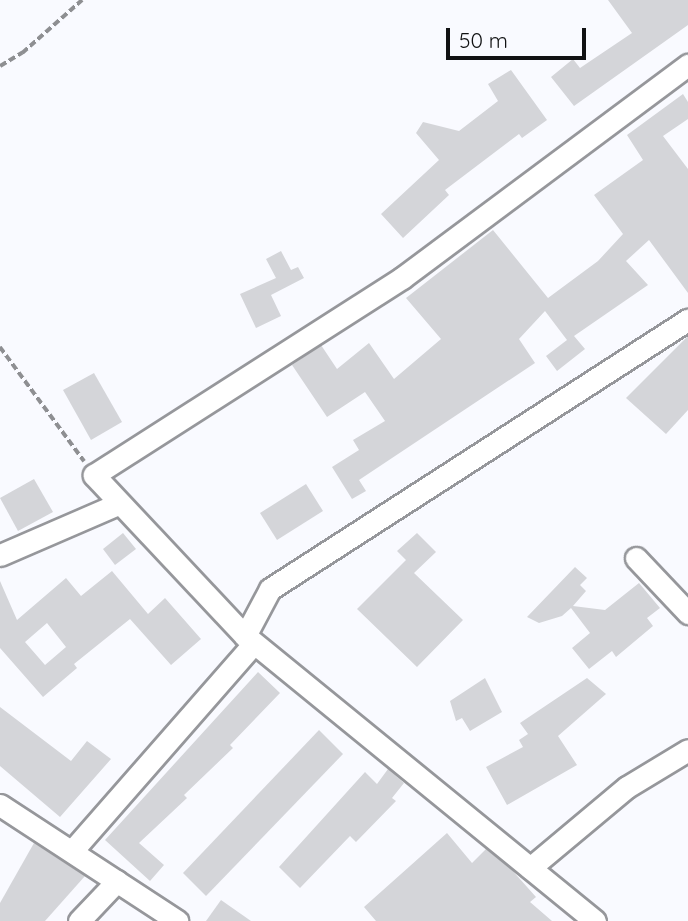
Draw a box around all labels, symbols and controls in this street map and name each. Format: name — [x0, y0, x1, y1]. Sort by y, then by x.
scale bar — [450, 14, 590, 58]
text: 50 m — [459, 27, 508, 53]

